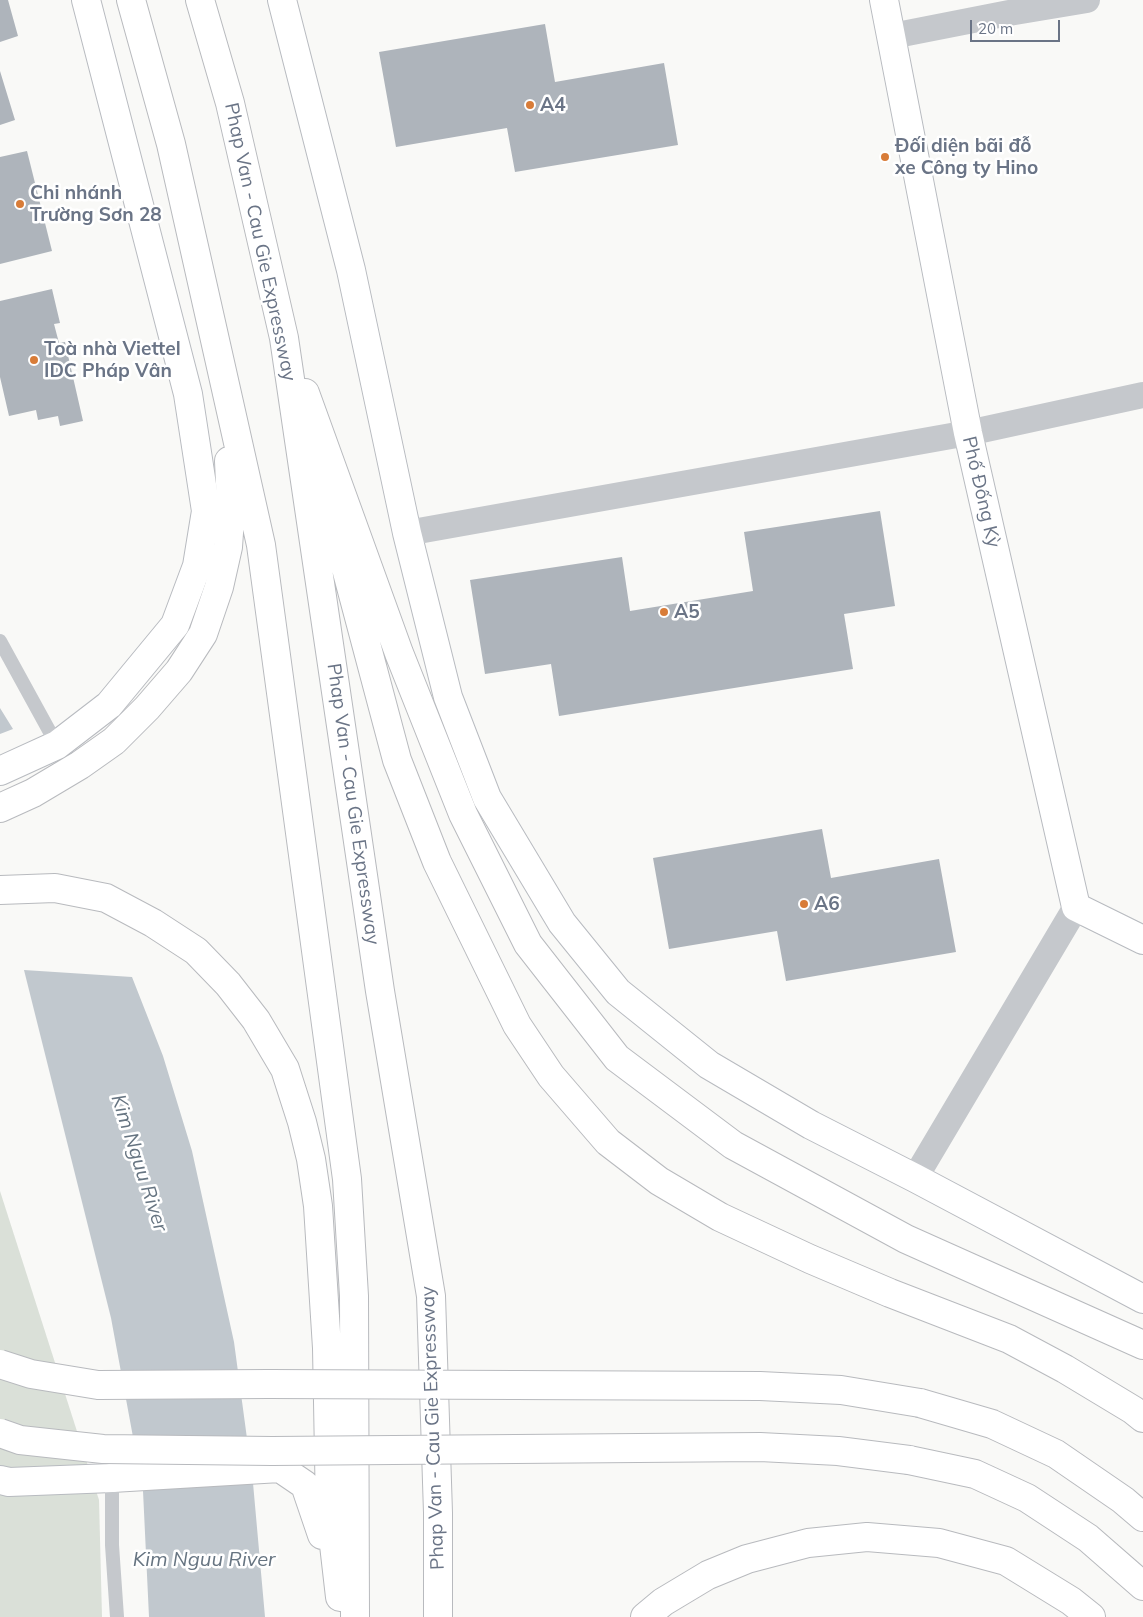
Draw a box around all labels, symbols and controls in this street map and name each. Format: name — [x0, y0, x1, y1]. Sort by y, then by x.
scale bar — [973, 10, 1063, 42]
text: 20 m — [978, 19, 1013, 38]
place label: A4 — [540, 94, 566, 116]
marker: A4 — [524, 99, 536, 111]
street label: Phap Van - Cau Gie Expressway — [219, 101, 301, 383]
place label: Đối diện bãi đỗ xe Công ty Hino — [895, 135, 1038, 179]
marker: Đối diện bãi đỗ xe Công ty Hino — [879, 151, 891, 163]
place label: Chi nhánh Trường Sơn 28 — [30, 182, 162, 226]
marker: Chi nhánh Trường Sơn 28 — [14, 198, 26, 210]
place label: Toà nhà Viettel IDC Pháp Vân — [44, 338, 181, 382]
marker: Toà nhà Viettel IDC Pháp Vân — [28, 354, 40, 366]
street label: Phố Đống Kỳ — [957, 434, 1005, 550]
place label: A5 — [674, 601, 700, 623]
marker: A5 — [658, 606, 670, 618]
street label: Phap Van - Cau Gie Expressway — [322, 662, 384, 946]
place label: A6 — [814, 893, 840, 915]
marker: A6 — [798, 898, 810, 910]
water label: Kim Nguu River — [106, 1091, 172, 1235]
street label: Phap Van - Cau Gie Expressway — [417, 1286, 449, 1570]
water label: Kim Nguu River — [133, 1548, 275, 1572]

